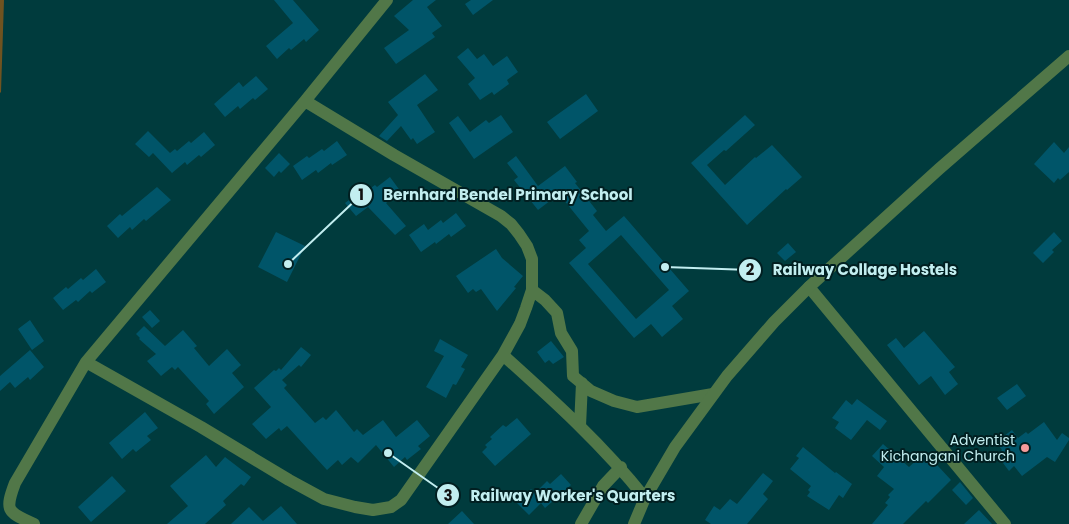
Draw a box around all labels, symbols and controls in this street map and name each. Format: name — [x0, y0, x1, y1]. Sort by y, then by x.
callout: Bernhard Bendel Primary School — [349, 180, 643, 210]
text: 1 — [358, 184, 364, 205]
text: Bernhard Bendel Primary School — [383, 184, 633, 205]
callout: Railway Collage Hostels — [737, 255, 967, 285]
text: 2 — [746, 259, 755, 280]
text: Railway Collage Hostels — [773, 259, 957, 280]
place label: Adventist Kichangani Church — [881, 430, 1015, 466]
marker: Adventist Kichangani Church — [1019, 442, 1031, 454]
callout: Railway Worker's Quarters — [436, 480, 686, 510]
text: 3 — [443, 485, 453, 506]
text: Railway Worker's Quarters — [471, 485, 675, 506]

